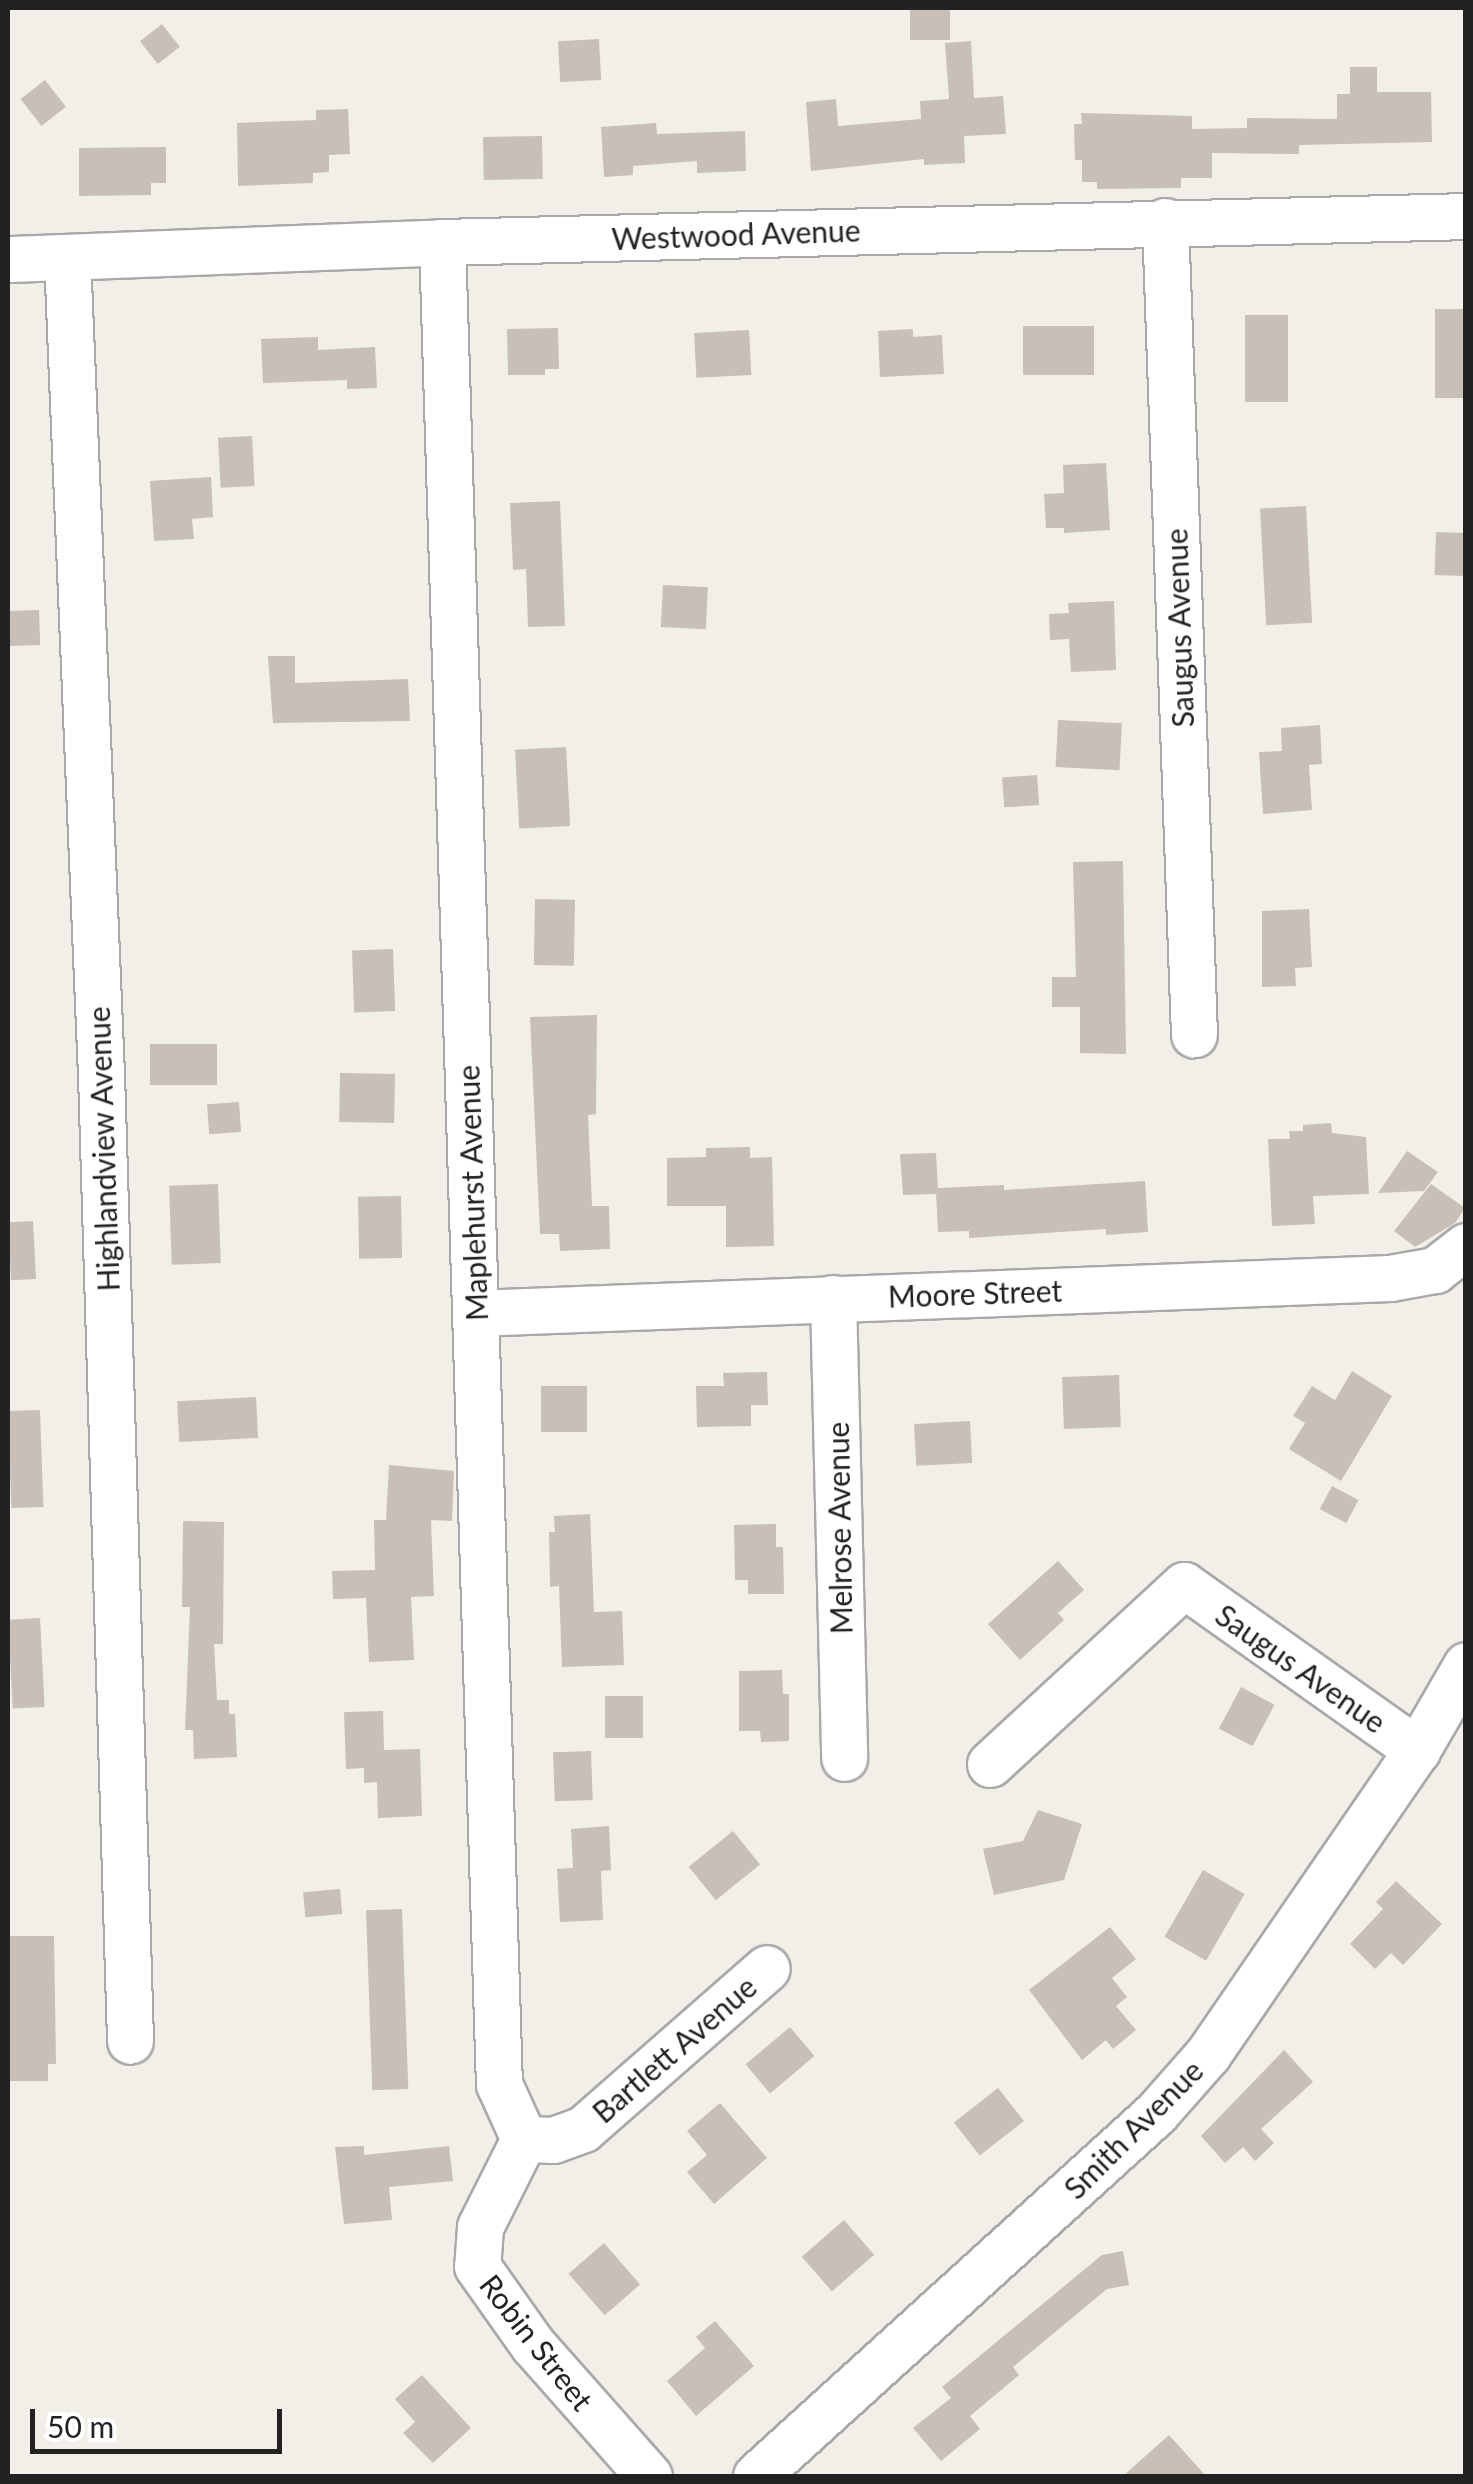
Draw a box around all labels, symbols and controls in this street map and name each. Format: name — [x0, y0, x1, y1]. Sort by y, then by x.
street label: Westwood Avenue — [610, 212, 862, 256]
street label: Saugus Avenue — [1158, 527, 1200, 729]
street label: Highlandview Avenue — [80, 1005, 126, 1293]
street label: Maplehurst Avenue — [450, 1064, 494, 1322]
street label: Moore Street — [887, 1272, 1063, 1314]
street label: Melrose Avenue — [819, 1421, 859, 1635]
street label: Saugus Avenue — [1209, 1596, 1393, 1740]
street label: Bartlett Avenue — [584, 1968, 764, 2130]
street label: Smith Avenue — [1056, 2052, 1210, 2206]
street label: Robin Street — [473, 2267, 601, 2417]
scale bar — [35, 2389, 288, 2451]
text: 50 m — [47, 2408, 114, 2444]

